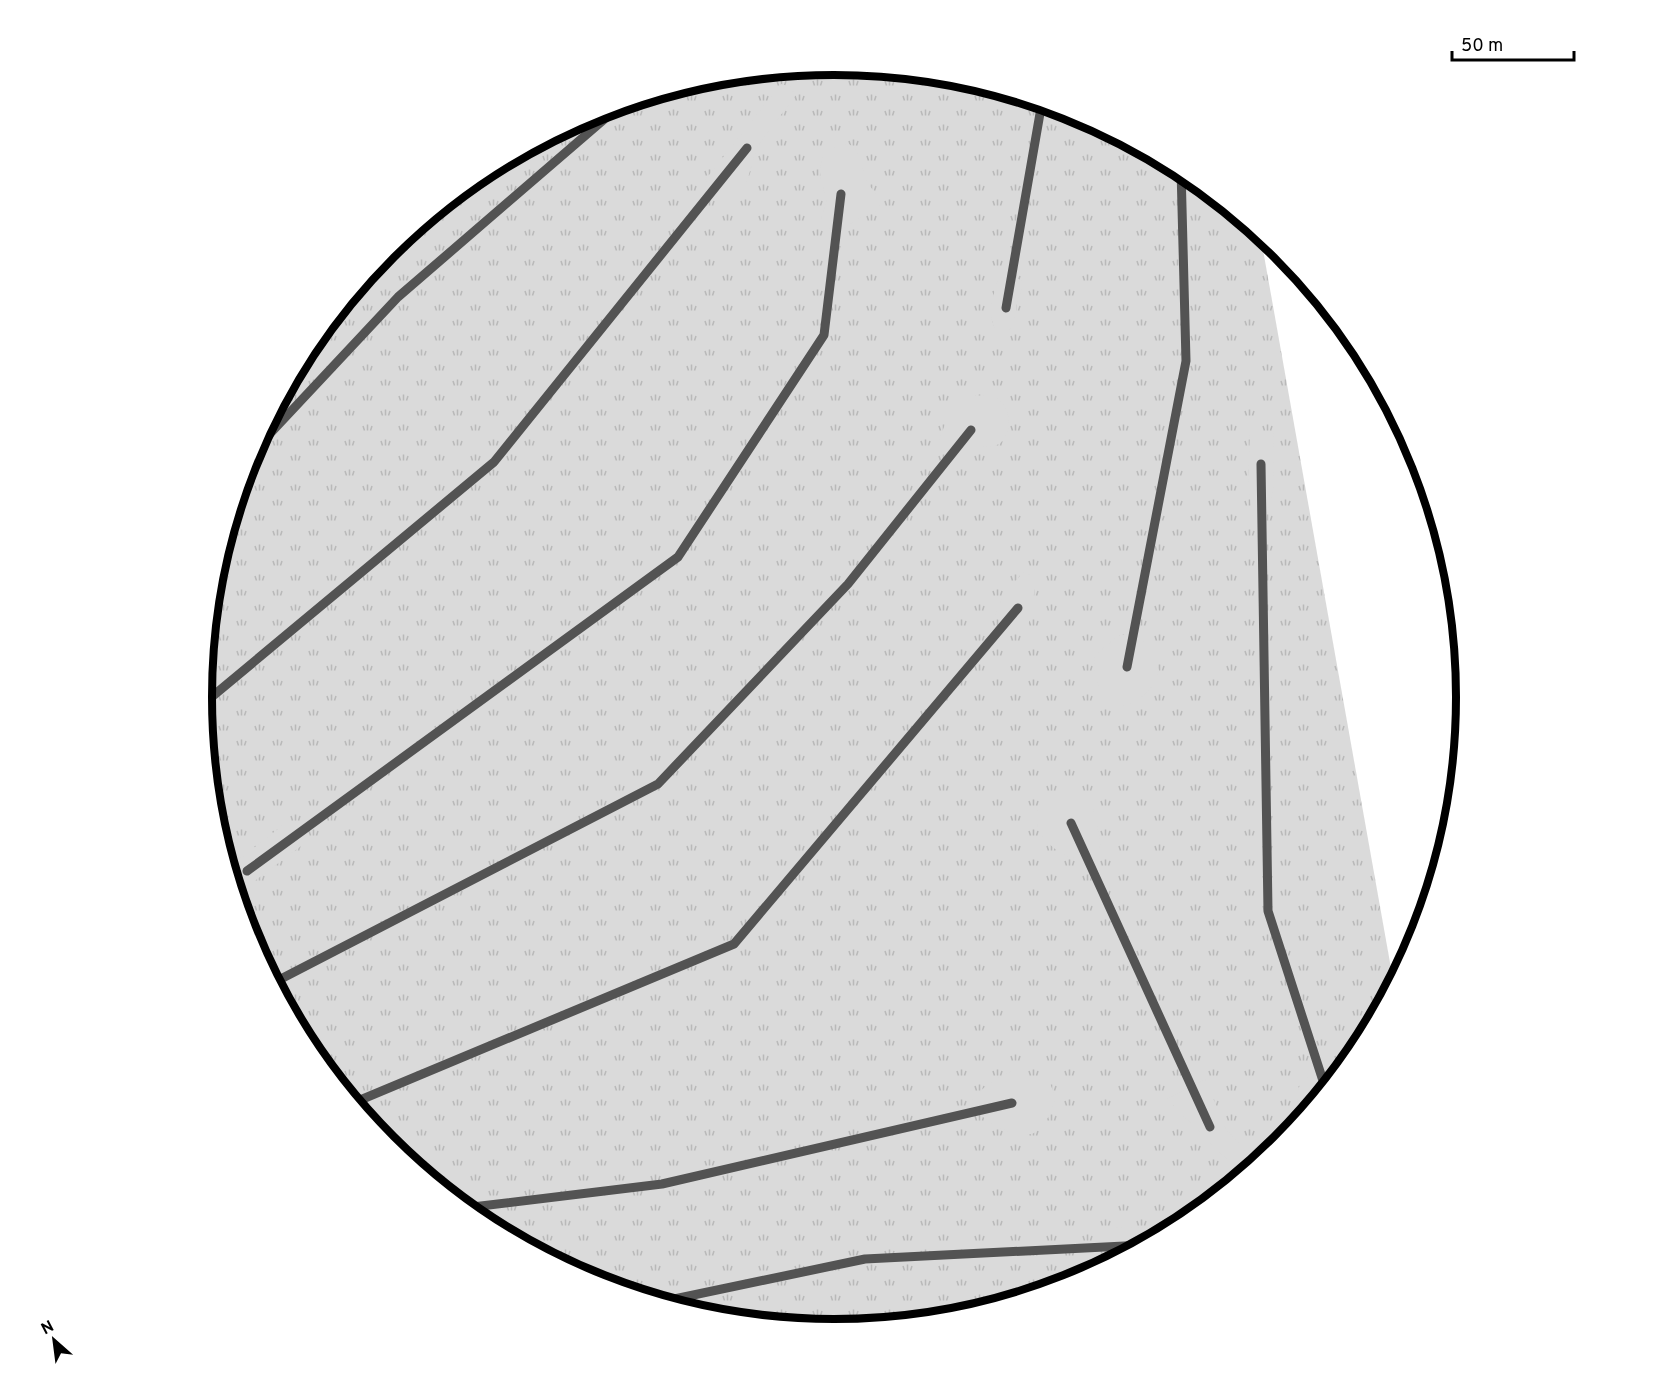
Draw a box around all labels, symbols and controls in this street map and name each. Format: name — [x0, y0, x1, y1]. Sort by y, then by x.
scale bar — [1452, 24, 1574, 62]
text: 50 m — [1461, 35, 1503, 58]
north arrow — [24, 1310, 84, 1370]
text: N — [38, 1317, 58, 1340]

